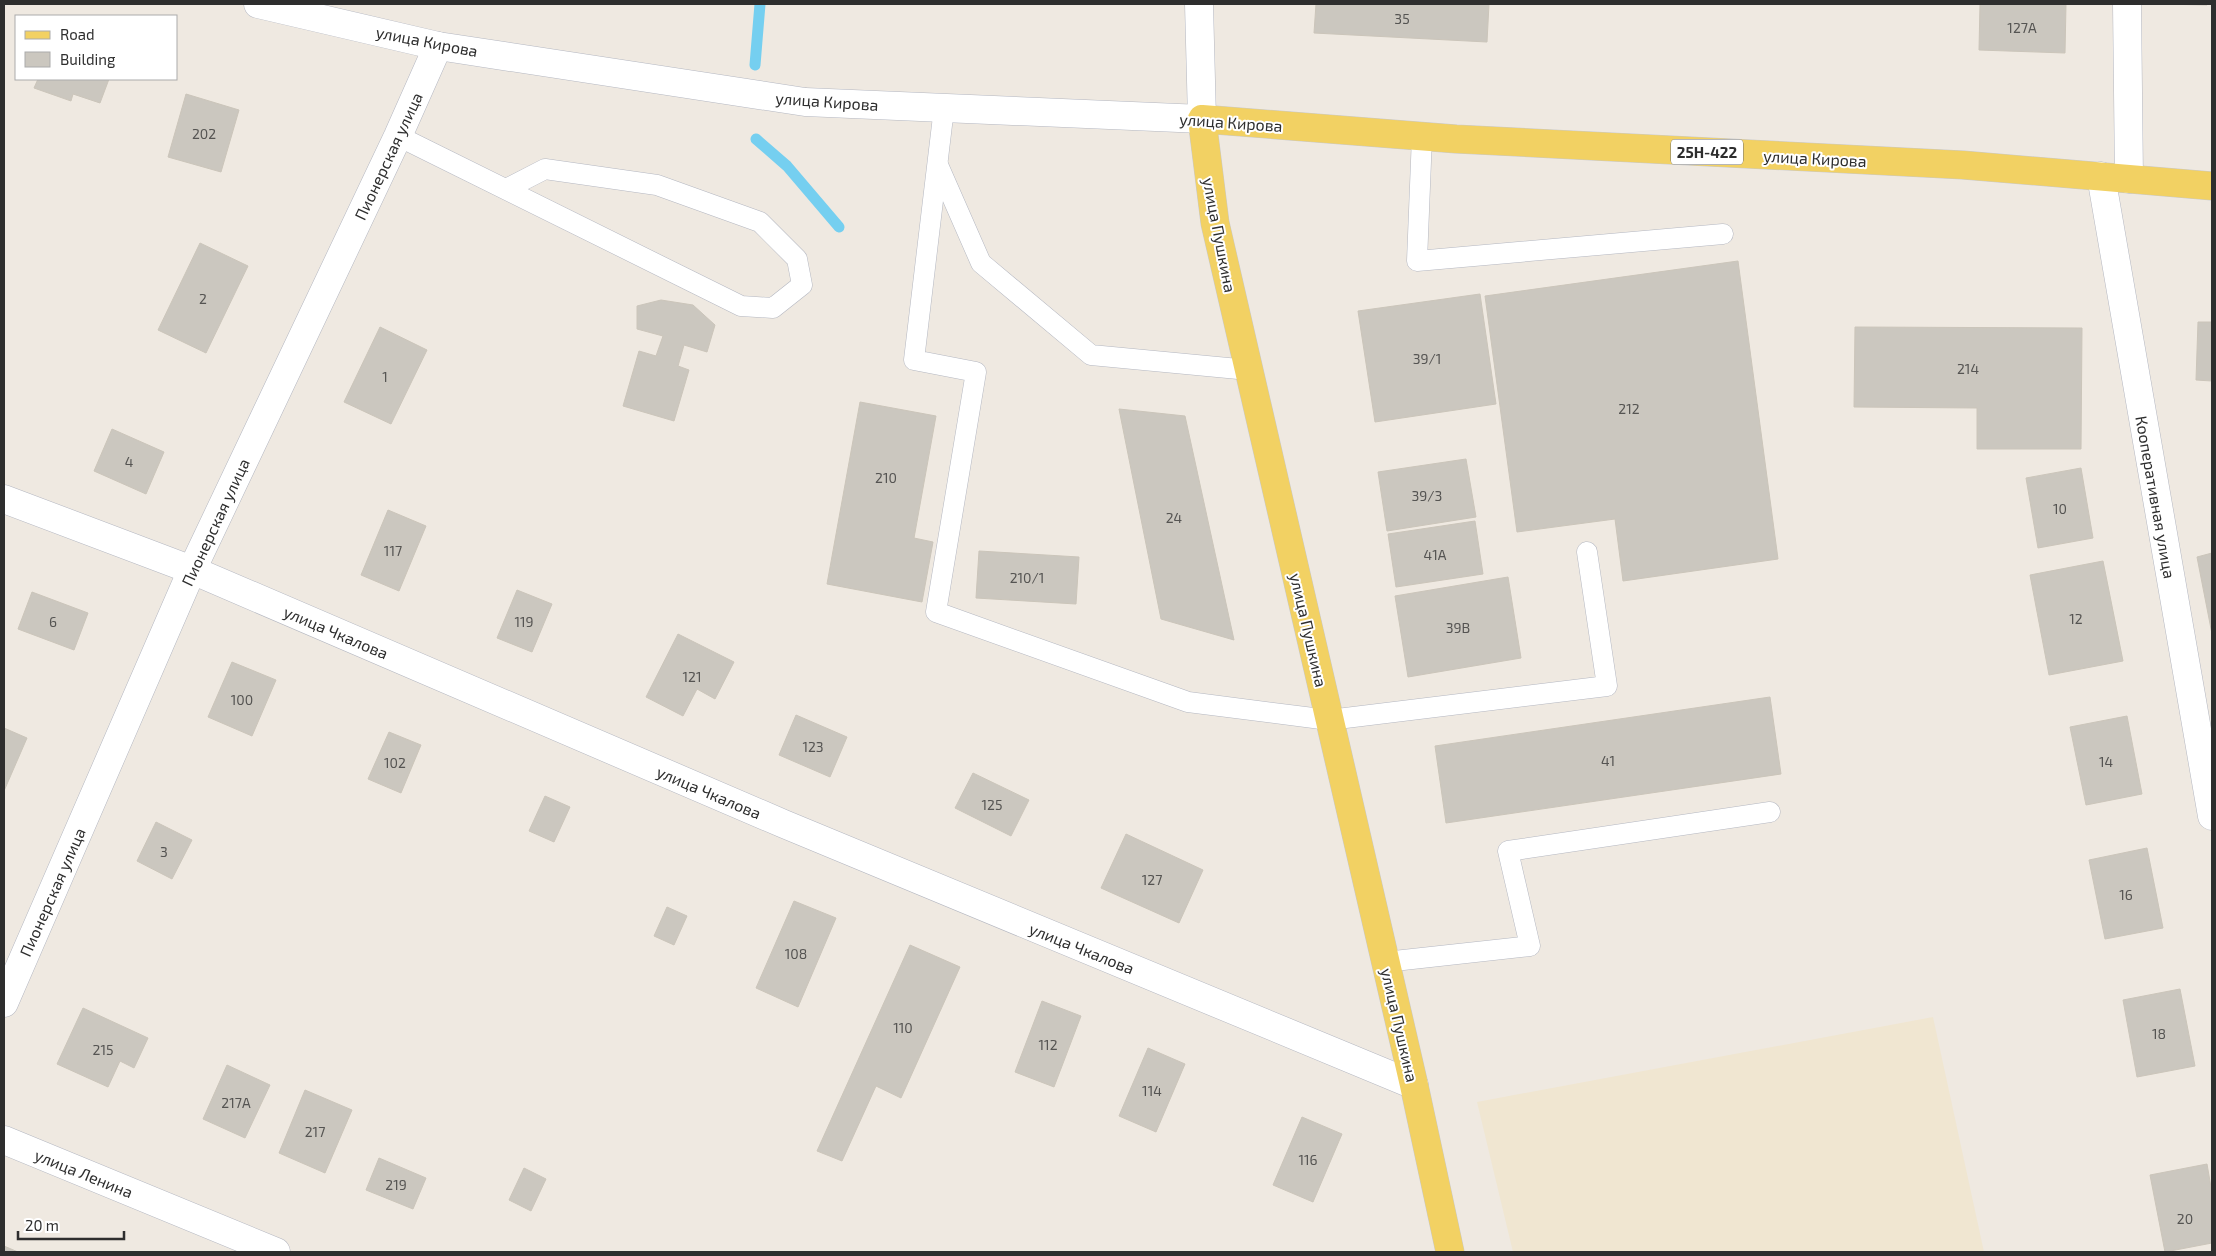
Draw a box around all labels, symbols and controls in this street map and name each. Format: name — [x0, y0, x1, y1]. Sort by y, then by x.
house number: 35 — [1394, 10, 1410, 27]
legend — [15, 15, 178, 80]
house number: 127А — [2007, 19, 2037, 36]
street label: улица Кирова — [374, 22, 480, 61]
text: Road — [60, 25, 95, 43]
text: Building — [60, 50, 116, 68]
street label: улица Кирова — [775, 88, 879, 115]
street label: Пионерская улица — [350, 89, 427, 223]
street label: улица Кирова — [1179, 109, 1283, 136]
house number: 202 — [192, 125, 216, 142]
road number: 25Н-422 — [1671, 140, 1743, 164]
street label: улица Кирова — [1763, 146, 1867, 171]
street label: улица Пушкина — [1199, 176, 1240, 294]
house number: 2 — [199, 290, 207, 307]
house number: 39/1 — [1413, 350, 1441, 367]
house number: 214 — [1957, 360, 1979, 377]
house number: 1 — [382, 368, 388, 385]
house number: 212 — [1618, 400, 1640, 417]
street label: Кооперативная улица — [2131, 414, 2180, 580]
house number: 4 — [125, 453, 133, 470]
street label: Пионерская улица — [177, 455, 254, 589]
house number: 210 — [875, 469, 897, 486]
house number: 39/3 — [1412, 487, 1442, 504]
house number: 10 — [2053, 500, 2067, 517]
house number: 24 — [1166, 509, 1182, 526]
house number: 117 — [384, 542, 402, 559]
house number: 41А — [1424, 546, 1447, 563]
house number: 210/1 — [1010, 569, 1044, 586]
street label: улица Пушкина — [1286, 571, 1331, 689]
street label: улица Чкалова — [281, 601, 391, 663]
house number: 12 — [2069, 610, 2083, 627]
house number: 6 — [49, 613, 57, 630]
house number: 119 — [514, 613, 534, 630]
house number: 39В — [1446, 619, 1470, 636]
house number: 121 — [682, 668, 702, 685]
house number: 100 — [231, 691, 253, 708]
house number: 123 — [802, 738, 824, 755]
house number: 41 — [1601, 752, 1615, 769]
house number: 14 — [2099, 753, 2113, 770]
house number: 102 — [384, 754, 406, 771]
street label: улица Чкалова — [654, 761, 764, 823]
house number: 125 — [982, 796, 1002, 813]
street label: Пионерская улица — [15, 825, 90, 960]
house number: 3 — [160, 843, 168, 860]
house number: 127 — [1142, 871, 1162, 888]
house number: 16 — [2119, 886, 2133, 903]
street label: улица Чкалова — [1026, 918, 1137, 979]
house number: 108 — [785, 945, 807, 962]
street label: улица Пушкина — [1377, 966, 1422, 1084]
house number: 110 — [893, 1019, 913, 1036]
house number: 18 — [2152, 1025, 2166, 1042]
house number: 112 — [1038, 1036, 1058, 1053]
house number: 215 — [93, 1041, 113, 1058]
house number: 114 — [1142, 1082, 1162, 1099]
house number: 217А — [221, 1094, 251, 1111]
house number: 217 — [305, 1123, 325, 1140]
street label: улица Ленина — [32, 1145, 136, 1202]
house number: 116 — [1298, 1151, 1318, 1168]
house number: 219 — [385, 1176, 407, 1193]
scale bar — [18, 1208, 124, 1240]
house number: 20 — [2177, 1210, 2193, 1227]
text: 20 m — [25, 1216, 59, 1234]

